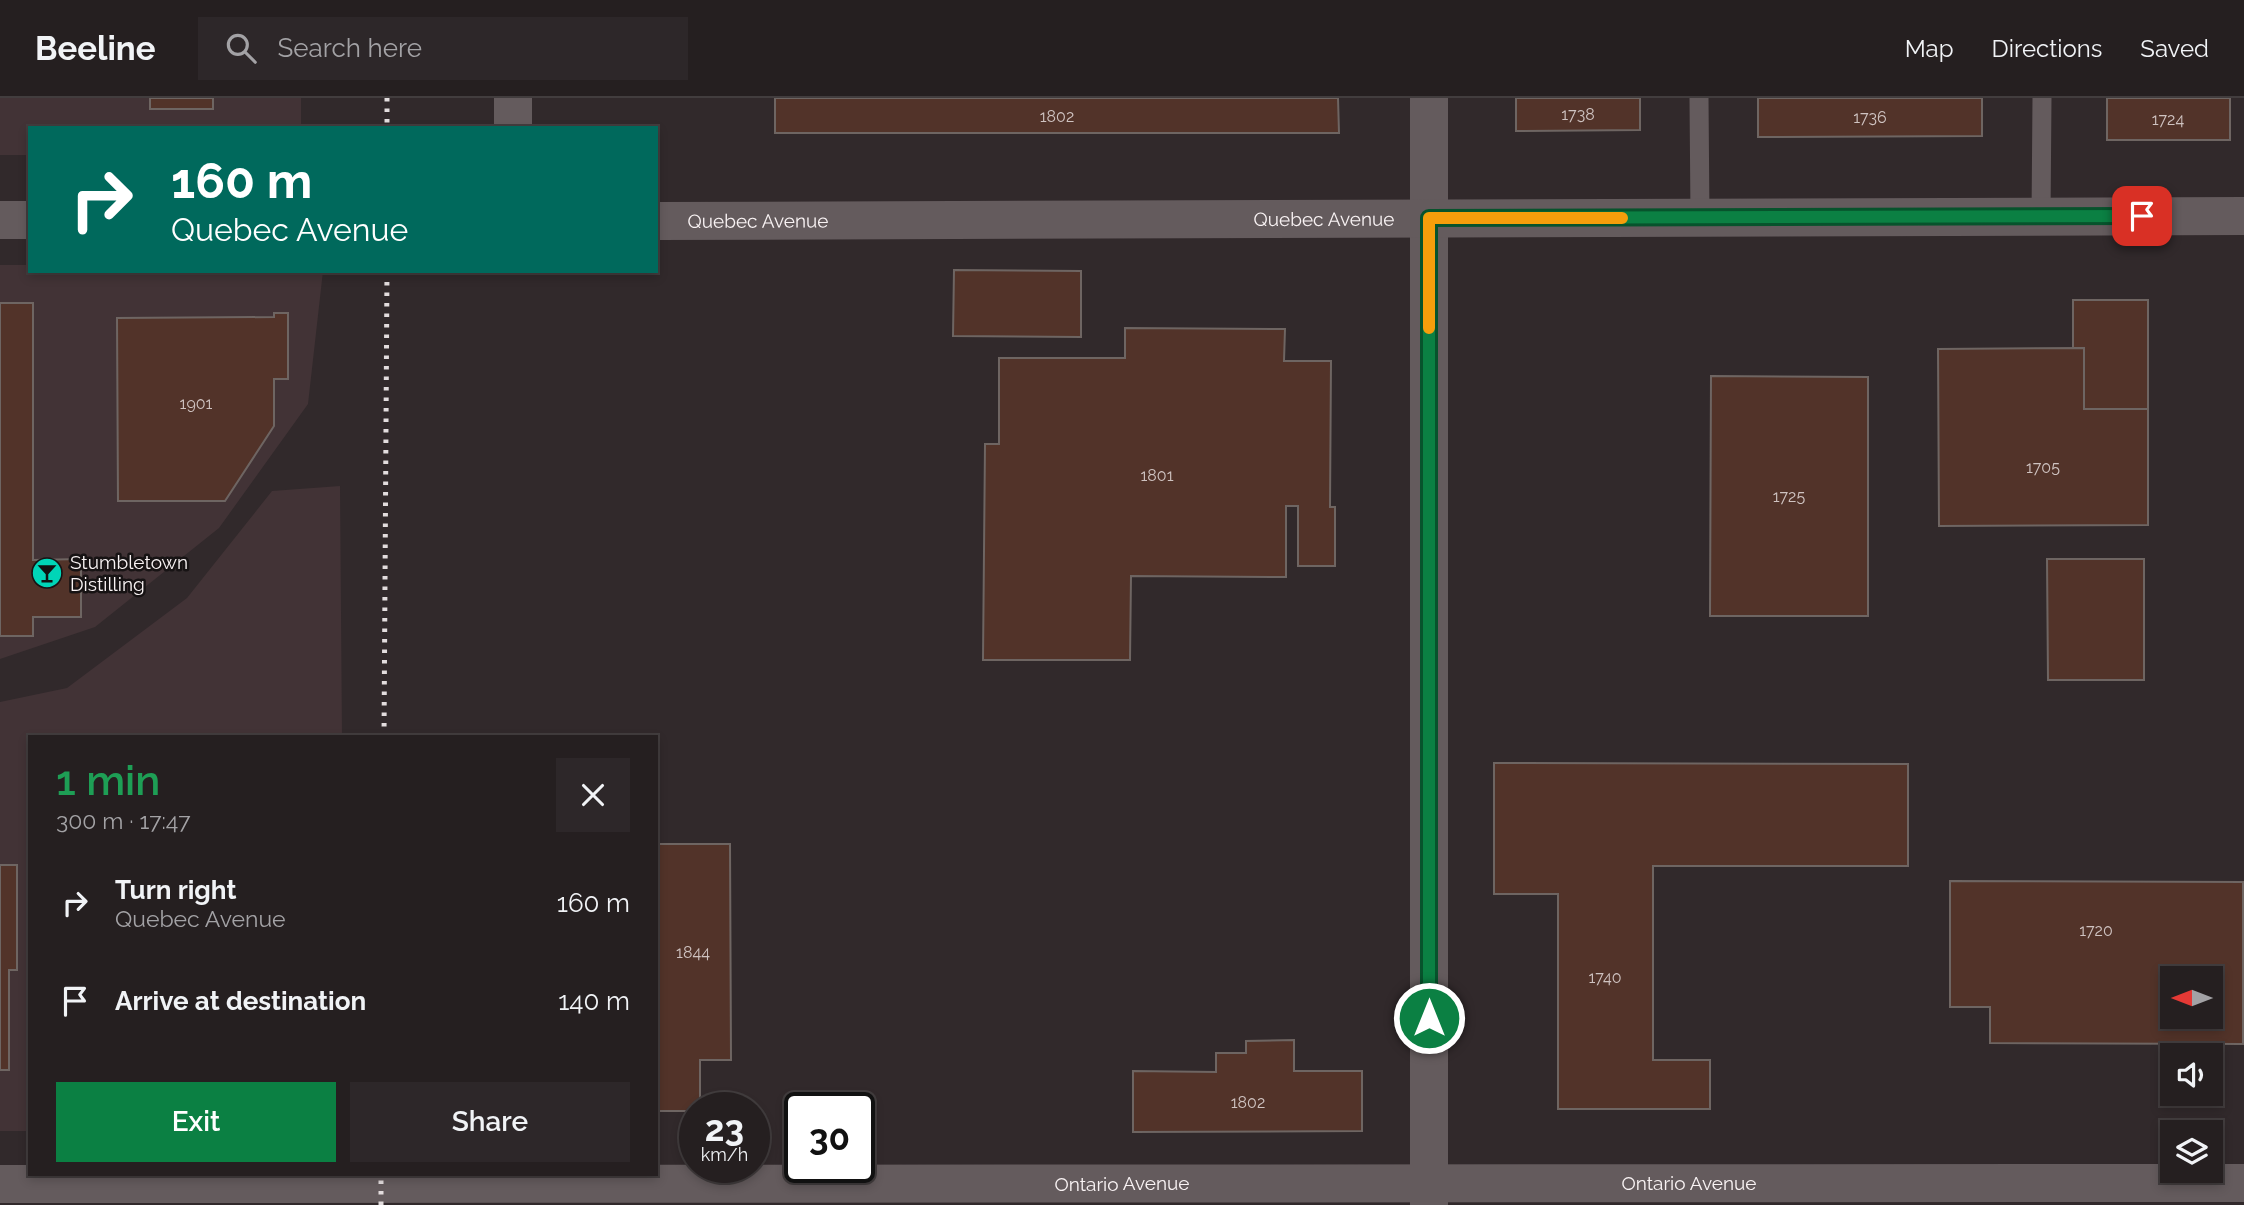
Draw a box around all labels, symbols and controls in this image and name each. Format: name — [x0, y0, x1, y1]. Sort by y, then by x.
search box — [198, 17, 688, 80]
text: Beeline — [35, 29, 156, 68]
icon: search — [222, 29, 260, 67]
text: Search here — [278, 33, 422, 63]
text: Map — [1905, 34, 1954, 63]
text: Directions — [1992, 34, 2102, 63]
text: Saved — [2140, 34, 2209, 63]
house number: 1738 — [1561, 105, 1595, 124]
house number: 1802 — [1040, 107, 1074, 126]
house number: 1736 — [1853, 108, 1887, 127]
house number: 1724 — [2152, 110, 2184, 129]
text: 160 m — [171, 152, 312, 209]
icon: right — [56, 154, 147, 245]
pin — [2112, 186, 2172, 246]
icon: arrive — [2123, 197, 2161, 235]
street label: Quebec Avenue — [1253, 208, 1395, 230]
street label: Quebec Avenue — [687, 209, 829, 232]
text: Quebec Avenue — [171, 211, 408, 248]
house number: 1901 — [180, 394, 213, 413]
house number: 1705 — [2026, 458, 2060, 477]
house number: 1801 — [1141, 466, 1174, 485]
house number: 1725 — [1773, 487, 1805, 506]
place label: Stumbletown Distilling — [70, 551, 188, 595]
bar icon: Stumbletown Distilling — [30, 556, 64, 590]
text: 1 min — [56, 756, 160, 805]
button: close — [556, 758, 630, 832]
text: 300 m · 17:47 — [56, 807, 191, 834]
text: Turn right — [115, 875, 236, 905]
icon: right — [56, 884, 94, 922]
text: 160 m — [557, 888, 630, 918]
text: Quebec Avenue — [115, 905, 286, 932]
house number: 1720 — [2079, 921, 2113, 940]
house number: 1844 — [676, 943, 710, 962]
north arrow — [2160, 966, 2222, 1029]
map controls — [2160, 966, 2223, 1183]
house number: 1740 — [1588, 968, 1622, 987]
position arrow — [1392, 981, 1466, 1055]
icon: arrive — [56, 982, 94, 1020]
text: Arrive at destination — [115, 986, 366, 1016]
text: 140 m — [558, 986, 630, 1016]
button: sound — [2160, 1043, 2223, 1106]
button: Exit — [56, 1082, 336, 1162]
button: Share — [350, 1082, 630, 1162]
speed limit sign: 30 — [784, 1092, 875, 1183]
house number: 1802 — [1231, 1093, 1265, 1112]
text: 23 — [705, 1108, 744, 1149]
button: layers — [2160, 1120, 2223, 1183]
text: km/h — [701, 1144, 748, 1165]
street label: Ontario Avenue — [1054, 1172, 1190, 1195]
street label: Ontario Avenue — [1621, 1172, 1757, 1194]

